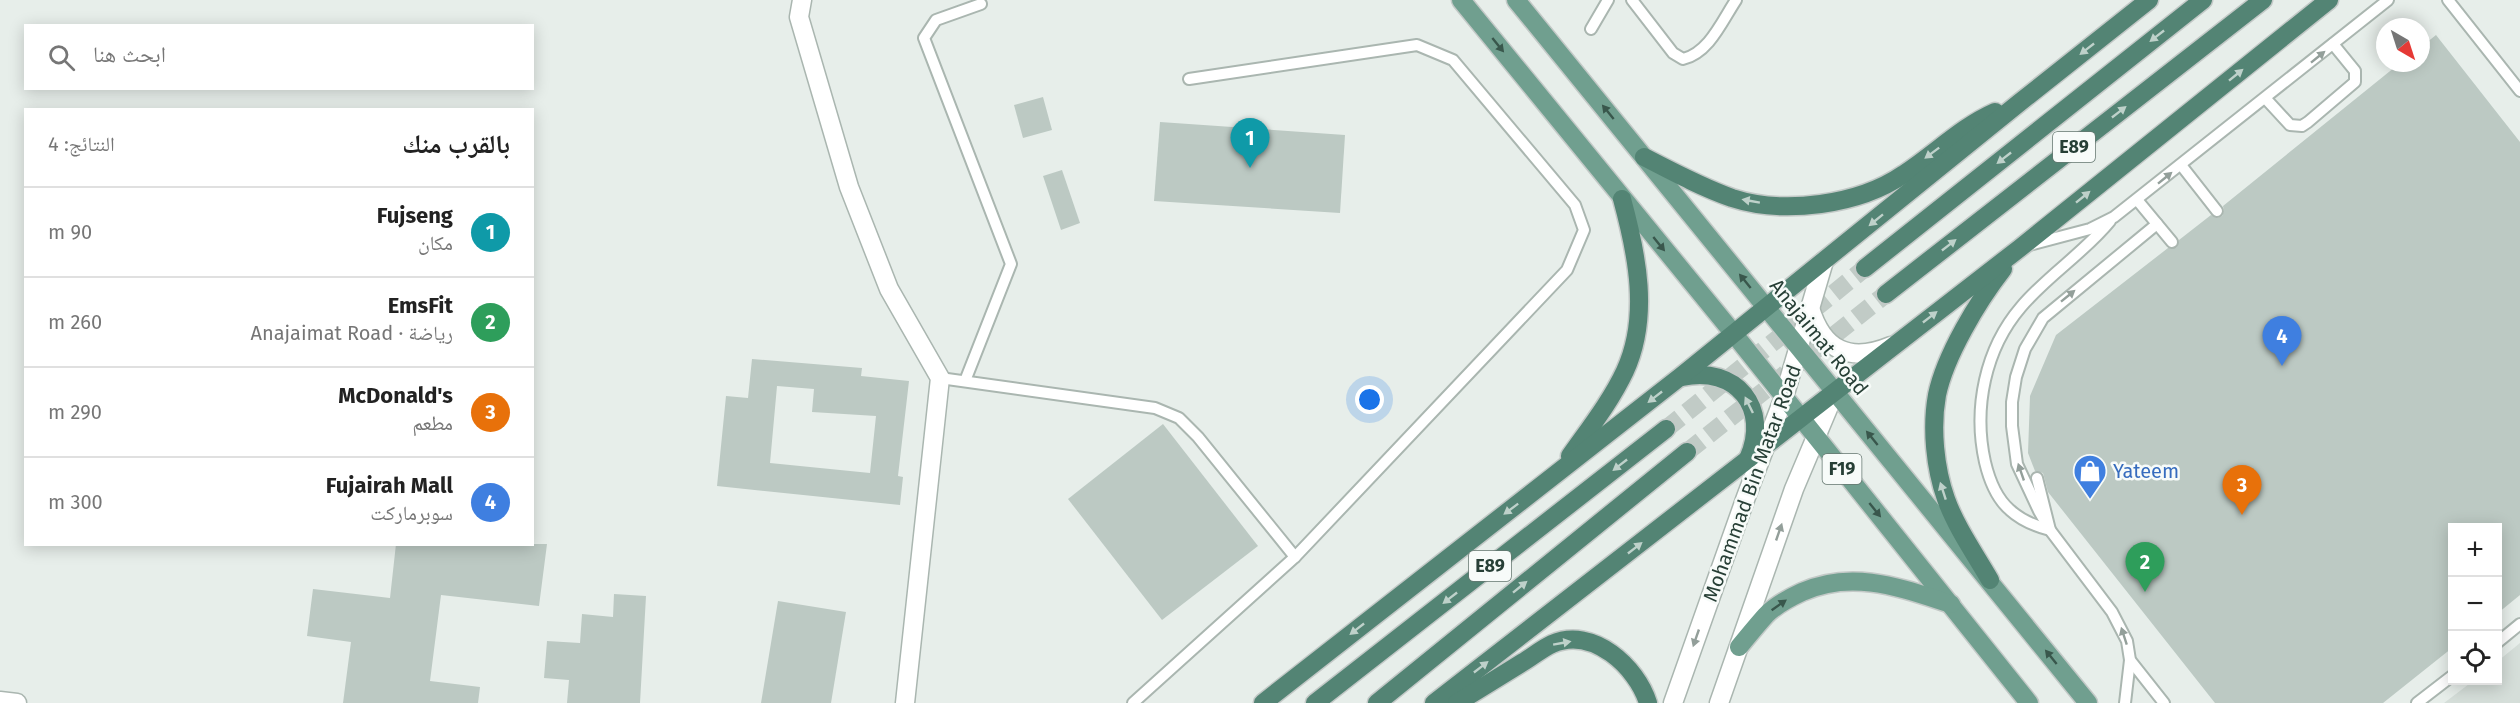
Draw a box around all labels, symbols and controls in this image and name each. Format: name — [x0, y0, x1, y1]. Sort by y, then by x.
north arrow — [2376, 18, 2430, 72]
search box — [24, 24, 534, 90]
one-way arrow — [2149, 30, 2165, 43]
one-way arrow — [1491, 38, 1503, 53]
icon: search — [45, 41, 78, 74]
text: ابحث هنا — [93, 41, 166, 68]
one-way arrow — [2079, 43, 2095, 56]
one-way arrow — [2310, 51, 2325, 64]
one-way arrow — [2228, 69, 2243, 81]
one-way arrow — [1601, 104, 1614, 120]
one-way arrow — [2112, 106, 2127, 118]
pin: 1 — [1230, 118, 1270, 168]
text: بالقرب منك — [402, 129, 510, 160]
text: النتائج: 4 — [48, 132, 115, 156]
road number: E89 — [2053, 132, 2095, 162]
one-way arrow — [1925, 147, 1941, 159]
one-way arrow — [1996, 151, 2012, 164]
one-way arrow — [2157, 172, 2173, 185]
one-way arrow — [2076, 191, 2091, 203]
one-way arrow — [1741, 197, 1760, 206]
text: Fujseng — [377, 202, 453, 229]
one-way arrow — [1868, 213, 1884, 226]
text: 90 m — [48, 220, 92, 244]
text: 1 — [486, 220, 495, 244]
text: مكان — [418, 231, 453, 255]
one-way arrow — [1653, 236, 1666, 252]
one-way arrow — [1941, 238, 1957, 251]
one-way arrow — [1738, 273, 1751, 289]
street label: Anajaimat Road — [1765, 274, 1873, 400]
one-way arrow — [2060, 290, 2076, 303]
text: EmsFit — [388, 292, 453, 319]
text: 260 m — [48, 310, 102, 334]
text: 2 — [485, 310, 496, 334]
one-way arrow — [1923, 312, 1938, 324]
pin: 4 — [2262, 316, 2302, 366]
text: رياضة · Anajaimat Road — [251, 321, 453, 345]
street label: Mohammad Bin Matar Road — [1698, 361, 1806, 605]
text: McDonald's — [338, 382, 453, 409]
your location — [1355, 385, 1384, 414]
one-way arrow — [1648, 390, 1663, 402]
one-way arrow — [1745, 396, 1755, 414]
text: 290 m — [48, 400, 102, 424]
text: 3 — [485, 400, 496, 424]
text: مطعم — [412, 411, 453, 435]
one-way arrow — [1866, 431, 1879, 446]
shop icon: Yateem — [2072, 453, 2108, 500]
road number: F19 — [1822, 454, 1862, 484]
one-way arrow — [1612, 458, 1628, 471]
place label: Yateem — [2113, 459, 2179, 483]
one-way arrow — [2015, 463, 2025, 481]
pin: 3 — [2222, 466, 2262, 515]
text: Fujairah Mall — [326, 472, 453, 499]
one-way arrow — [1938, 482, 1947, 500]
text: 300 m — [48, 490, 103, 514]
text: 4 — [485, 490, 496, 514]
text: سوبرماركت — [370, 501, 453, 525]
one-way arrow — [1503, 502, 1518, 514]
one-way arrow — [1869, 503, 1881, 518]
one-way arrow — [1774, 523, 1784, 541]
map controls — [2448, 523, 2502, 685]
button: + — [2448, 523, 2502, 577]
pin: 2 — [2126, 542, 2164, 592]
one-way arrow — [1628, 543, 1643, 555]
road number: E89 — [1469, 551, 1511, 581]
button: − — [2448, 577, 2502, 631]
one-way arrow — [1513, 581, 1528, 594]
one-way arrow — [1442, 591, 1457, 603]
one-way arrow — [1771, 599, 1787, 611]
one-way arrow — [1349, 622, 1365, 635]
one-way arrow — [2119, 627, 2129, 645]
one-way arrow — [1691, 629, 1701, 647]
button: locate — [2448, 631, 2502, 685]
one-way arrow — [1552, 638, 1571, 647]
one-way arrow — [2045, 649, 2058, 665]
one-way arrow — [1473, 662, 1488, 674]

